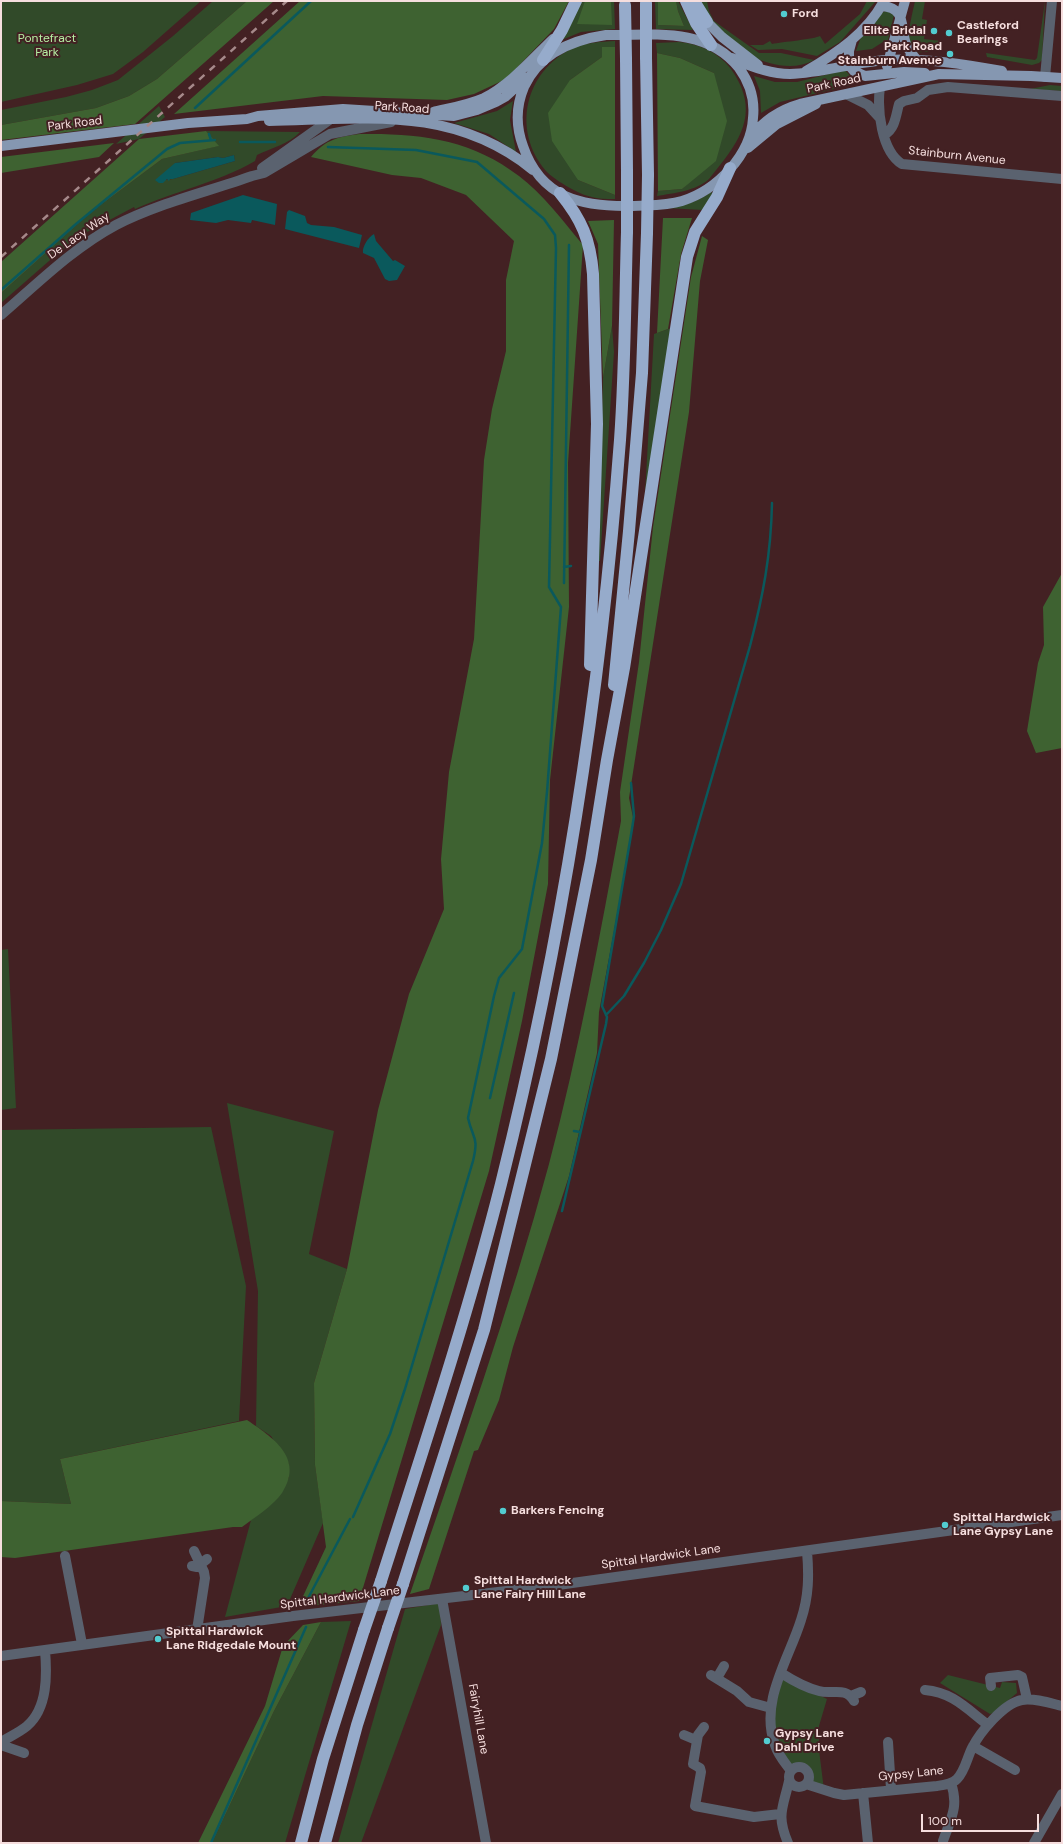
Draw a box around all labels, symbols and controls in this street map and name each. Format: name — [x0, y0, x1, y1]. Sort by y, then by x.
place label: Ford — [792, 7, 818, 21]
marker: Ford — [779, 9, 789, 19]
place label: Castleford Bearings — [957, 19, 1019, 47]
place label: Elite Bridal — [863, 24, 926, 38]
marker: Elite Bridal — [929, 26, 939, 36]
marker: Castleford Bearings — [944, 28, 954, 38]
park label: Pontefract Park — [18, 32, 76, 60]
place label: Park Road Stainburn Avenue — [838, 40, 942, 68]
marker: Park Road Stainburn Avenue — [945, 49, 955, 59]
street label: Park Road — [806, 71, 862, 97]
street label: Park Road — [374, 99, 430, 117]
street label: Park Road — [47, 114, 103, 134]
street label: Stainburn Avenue — [908, 144, 1006, 168]
street label: De Lacy Way — [45, 209, 113, 263]
place label: Barkers Fencing — [511, 1504, 604, 1518]
marker: Barkers Fencing — [498, 1506, 508, 1516]
place label: Spittal Hardwick Lane Gypsy Lane — [953, 1511, 1053, 1539]
marker: Spittal Hardwick Lane Gypsy Lane — [940, 1520, 950, 1530]
street label: Spittal Hardwick Lane — [600, 1541, 722, 1573]
place label: Spittal Hardwick Lane Fairy Hill Lane — [474, 1574, 586, 1602]
marker: Spittal Hardwick Lane Fairy Hill Lane — [461, 1583, 471, 1593]
street label: Spittal Hardwick Lane — [279, 1584, 401, 1612]
place label: Spittal Hardwick Lane Ridgedale Mount — [166, 1625, 296, 1653]
marker: Spittal Hardwick Lane Ridgedale Mount — [153, 1634, 163, 1644]
street label: Fairyhill Lane — [465, 1683, 491, 1755]
place label: Gypsy Lane Dahl Drive — [775, 1727, 844, 1755]
marker: Gypsy Lane Dahl Drive — [762, 1736, 772, 1746]
street label: Gypsy Lane — [878, 1763, 944, 1785]
scale bar — [923, 1806, 1041, 1832]
text: 100 m — [928, 1813, 962, 1829]

